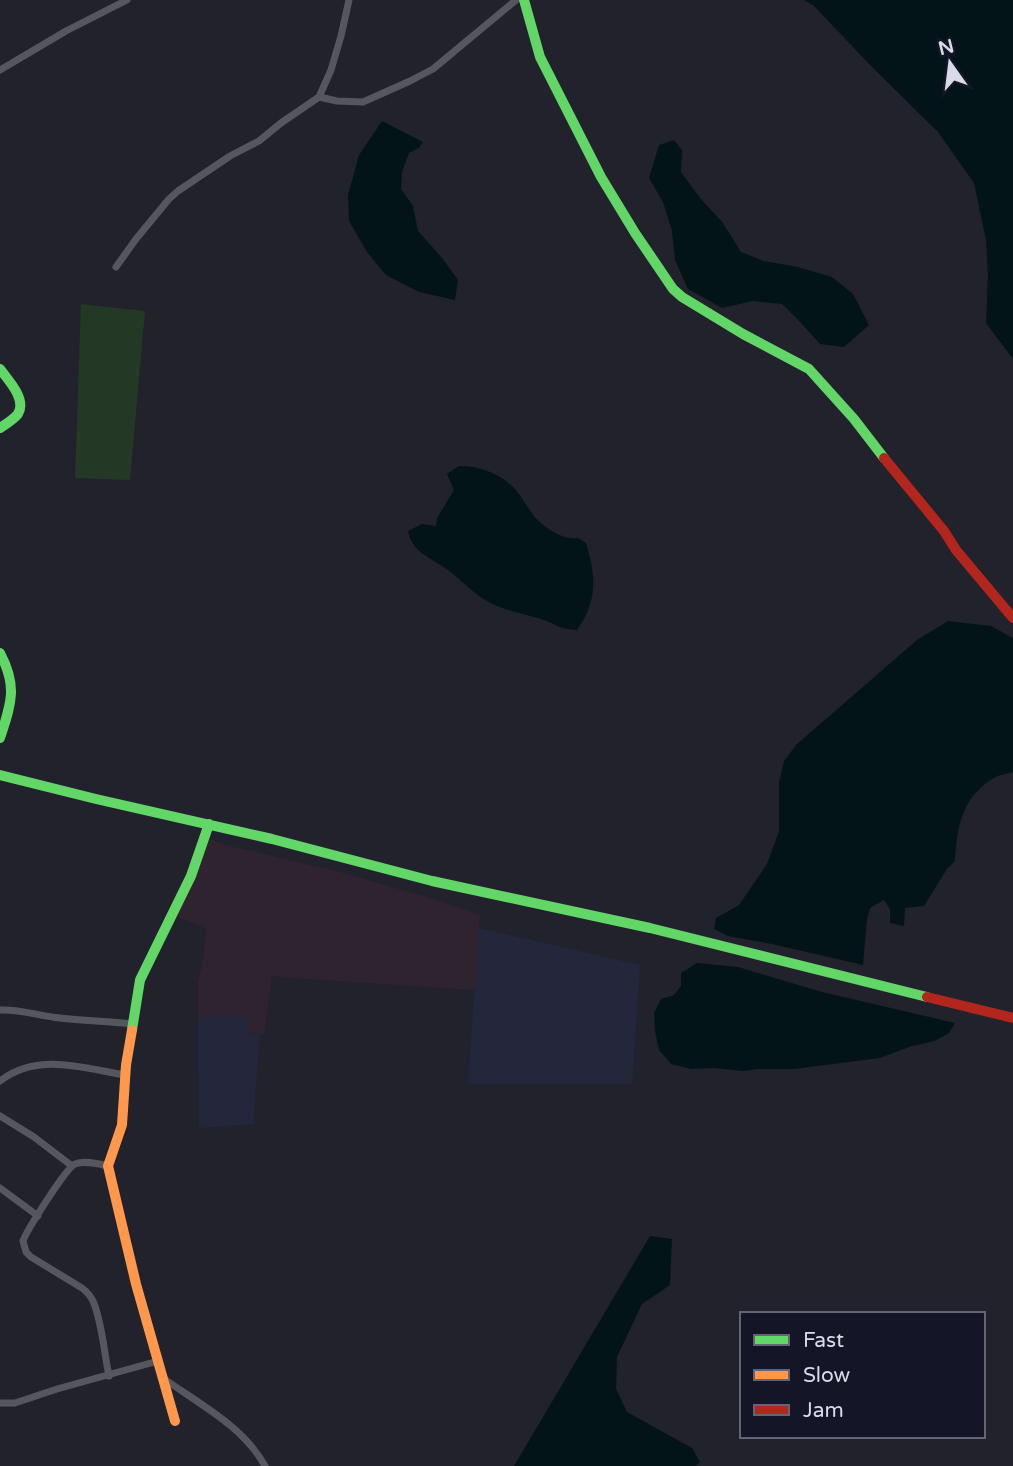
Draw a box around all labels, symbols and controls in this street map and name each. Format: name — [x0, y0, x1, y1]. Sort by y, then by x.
north arrow — [915, 28, 985, 98]
text: N — [936, 35, 956, 60]
legend — [740, 1312, 985, 1438]
text: Fast — [803, 1328, 844, 1353]
text: Slow — [803, 1363, 851, 1388]
text: Jam — [803, 1398, 844, 1423]

